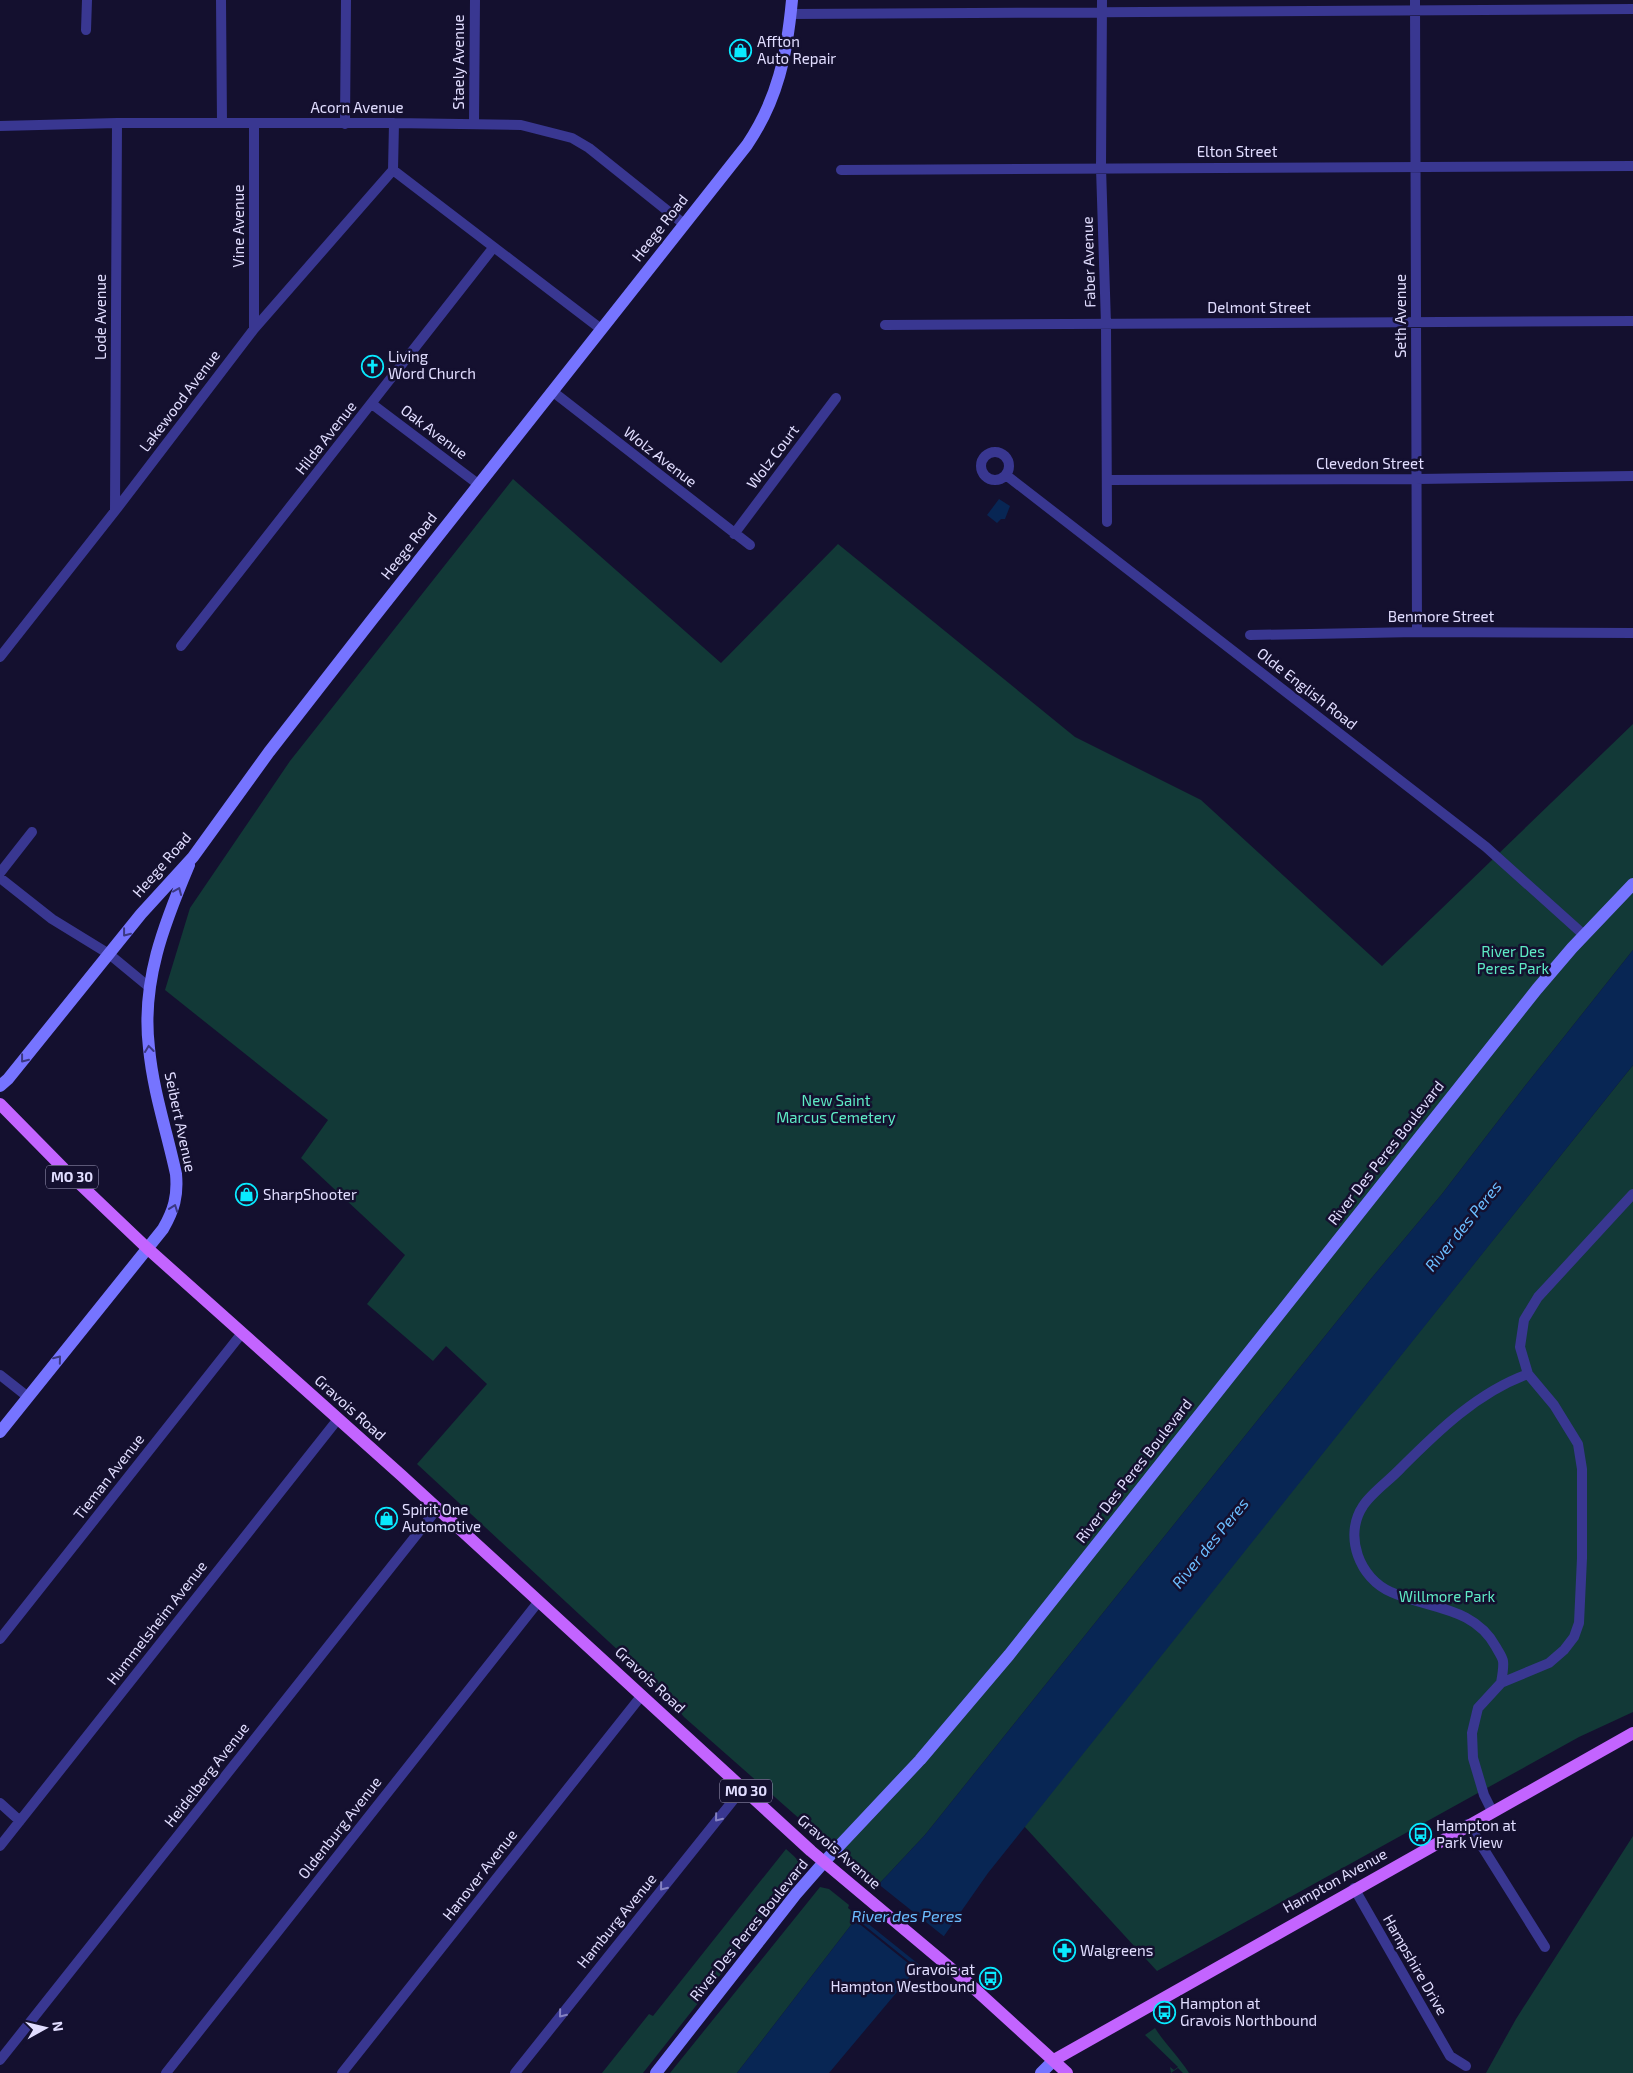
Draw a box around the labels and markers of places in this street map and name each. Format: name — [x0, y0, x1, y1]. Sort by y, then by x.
place label: Affton Auto Repair — [757, 32, 836, 67]
shop icon: Affton Auto Repair — [729, 39, 753, 63]
place label: Living Word Church — [388, 347, 476, 382]
church icon: Living Word Church — [360, 354, 384, 378]
shop icon: SharpShooter — [235, 1183, 259, 1207]
place label: SharpShooter — [263, 1185, 357, 1203]
place label: Spirit One Automotive — [402, 1500, 481, 1535]
shop icon: Spirit One Automotive — [374, 1507, 398, 1531]
place label: Hampton at Park View — [1436, 1816, 1517, 1851]
bus stop icon: Hampton at Park View — [1408, 1823, 1432, 1847]
pharmacy icon: Walgreens — [1052, 1939, 1076, 1963]
place label: Walgreens — [1080, 1941, 1153, 1959]
place label: Gravois at Hampton Westbound — [831, 1960, 975, 1995]
bus stop icon: Gravois at Hampton Westbound — [979, 1967, 1003, 1991]
place label: Hampton at Gravois Northbound — [1180, 1994, 1317, 2029]
bus stop icon: Hampton at Gravois Northbound — [1152, 2001, 1176, 2025]

